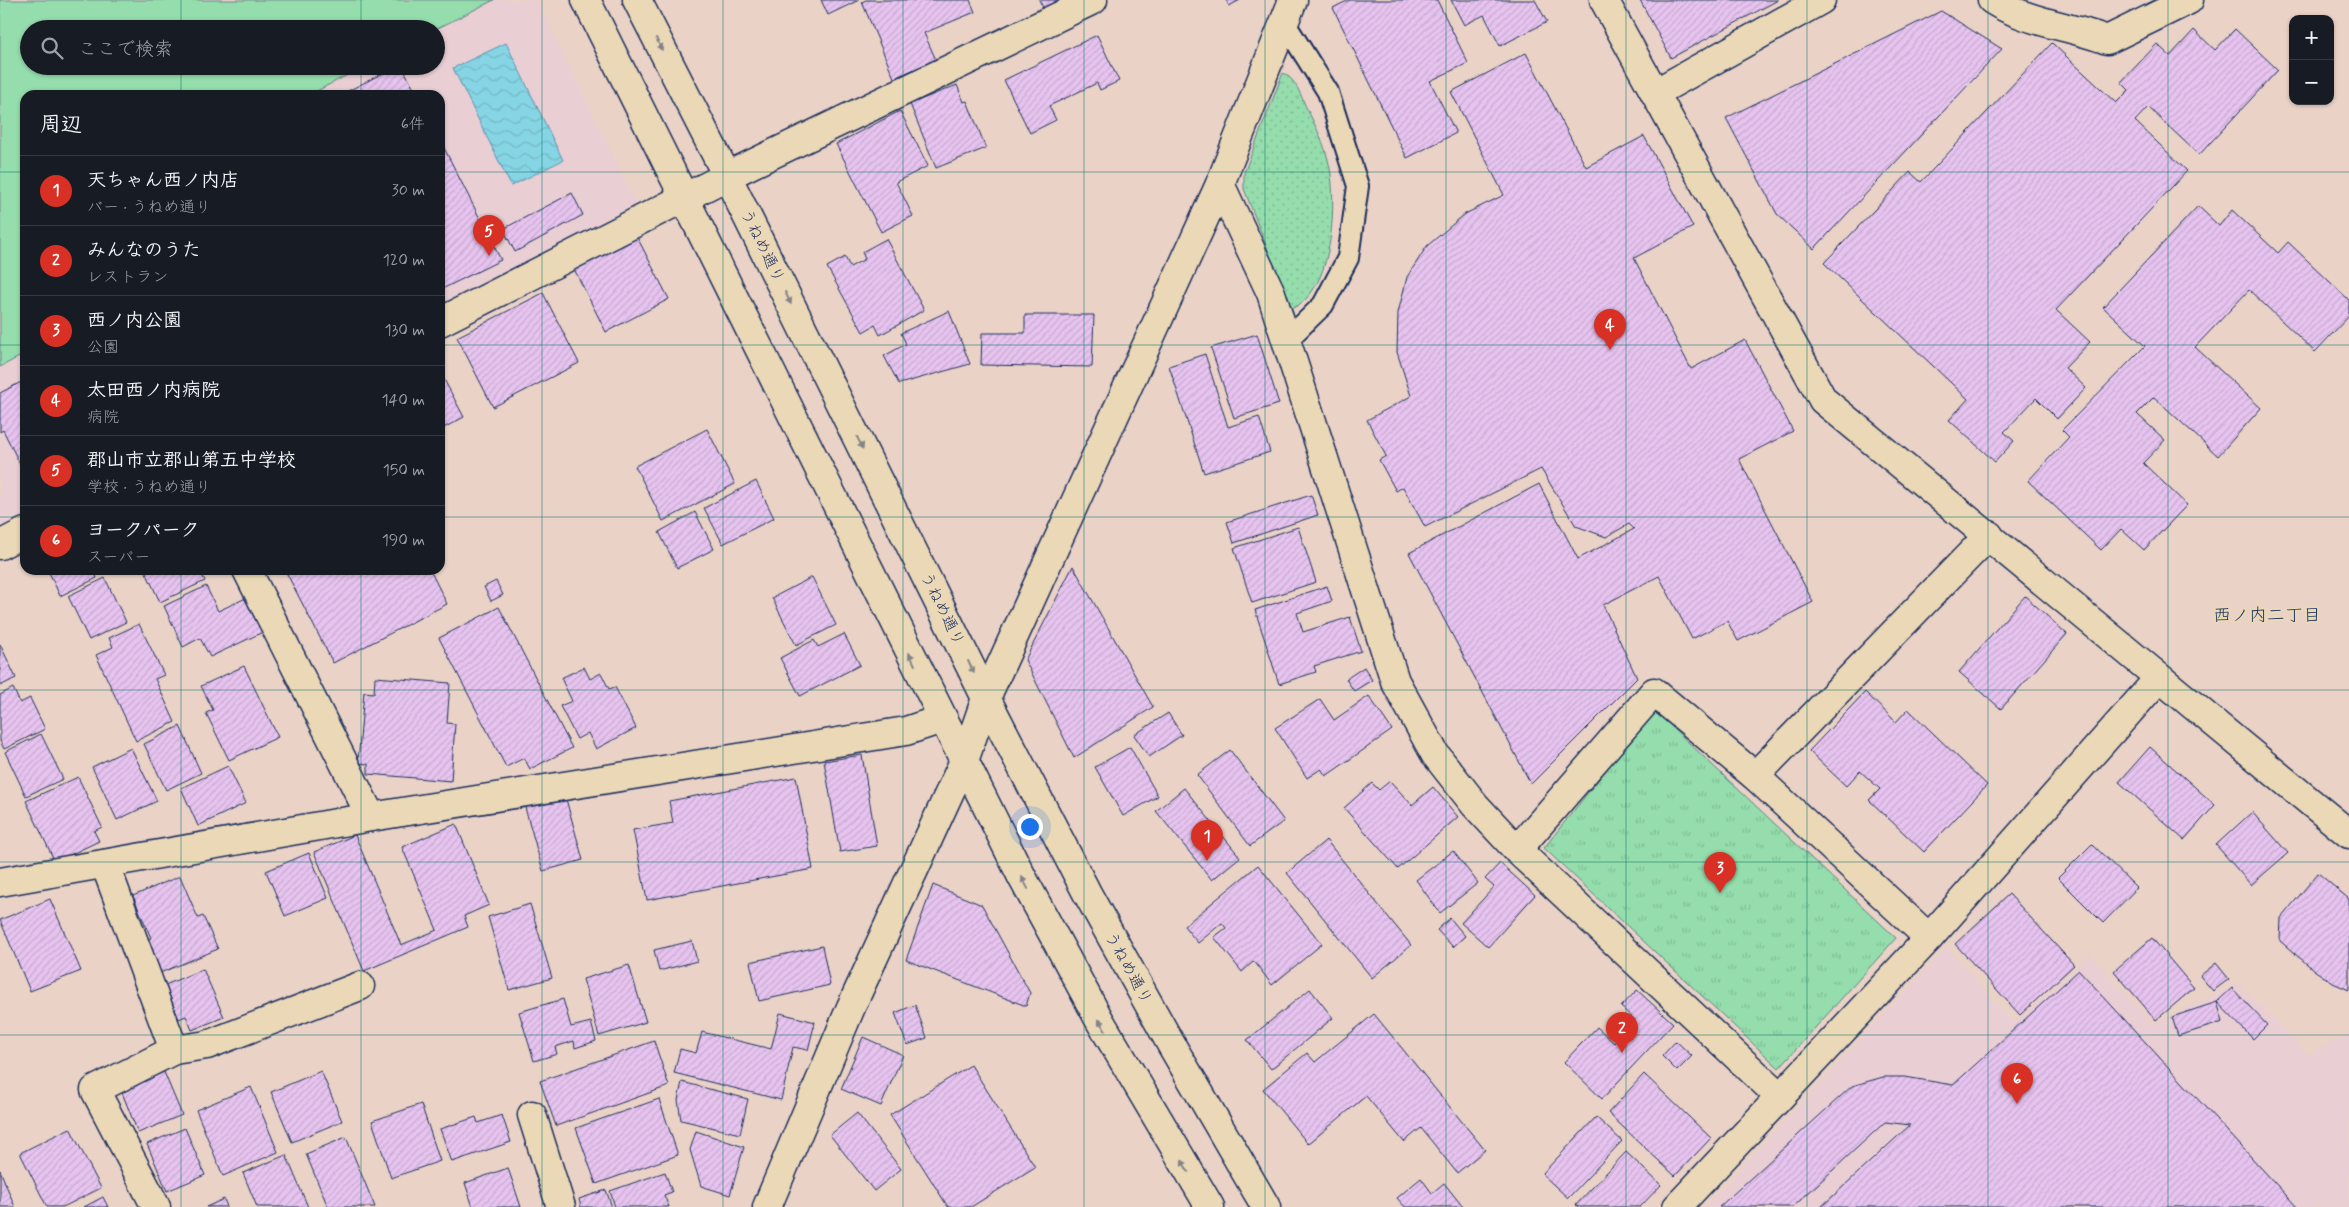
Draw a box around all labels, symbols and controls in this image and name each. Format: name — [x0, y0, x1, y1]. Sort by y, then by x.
map controls — [2289, 15, 2334, 105]
button: + — [2289, 15, 2334, 60]
search box — [20, 20, 445, 75]
icon: search — [38, 34, 66, 62]
one-way arrow — [655, 36, 663, 51]
text: ここで検索 — [78, 37, 173, 62]
button: − — [2289, 60, 2334, 105]
text: 周辺 — [40, 111, 82, 139]
text: 6件 — [401, 114, 425, 135]
text: 天ちゃん西ノ内店 — [87, 168, 239, 193]
text: 1 — [52, 180, 60, 201]
text: 30 m — [392, 180, 425, 201]
text: バー · うねめ通り — [87, 197, 211, 218]
street label: うねめ通り — [735, 205, 789, 287]
pin: 5 — [473, 215, 505, 256]
text: みんなのうた — [87, 238, 201, 263]
text: 2 — [52, 250, 60, 271]
text: 120 m — [383, 250, 425, 271]
text: レストラン — [87, 267, 168, 288]
one-way arrow — [784, 291, 792, 305]
text: 西ノ内公園 — [87, 308, 182, 333]
pin: 4 — [1594, 309, 1626, 350]
text: 3 — [52, 320, 60, 341]
text: 130 m — [384, 320, 425, 341]
text: 公園 — [87, 337, 119, 358]
text: 太田西ノ内病院 — [87, 378, 220, 403]
text: 4 — [51, 390, 61, 411]
text: 140 m — [381, 390, 425, 411]
text: 病院 — [87, 407, 119, 428]
one-way arrow — [856, 436, 864, 451]
text: 郡山市立郡山第五中学校 — [87, 448, 296, 473]
text: 5 — [51, 460, 61, 481]
text: 150 m — [383, 460, 425, 481]
text: 学校 · うねめ通り — [87, 477, 211, 498]
text: ヨークパーク — [87, 518, 199, 543]
text: 6 — [52, 530, 60, 551]
text: 190 m — [382, 530, 425, 551]
text: スーパー — [87, 547, 150, 568]
street label: うねめ通り — [915, 568, 969, 650]
district label: 西ノ内二丁目 — [2213, 604, 2321, 628]
one-way arrow — [908, 652, 917, 667]
one-way arrow — [967, 660, 975, 675]
your location — [1017, 814, 1043, 840]
pin: 1 — [1191, 820, 1223, 861]
pin: 3 — [1704, 852, 1736, 893]
one-way arrow — [1021, 875, 1029, 890]
street label: うねめ通り — [1099, 928, 1157, 1008]
pin: 2 — [1606, 1012, 1638, 1053]
one-way arrow — [1098, 1019, 1107, 1032]
pin: 6 — [2001, 1063, 2033, 1104]
one-way arrow — [1180, 1159, 1189, 1172]

